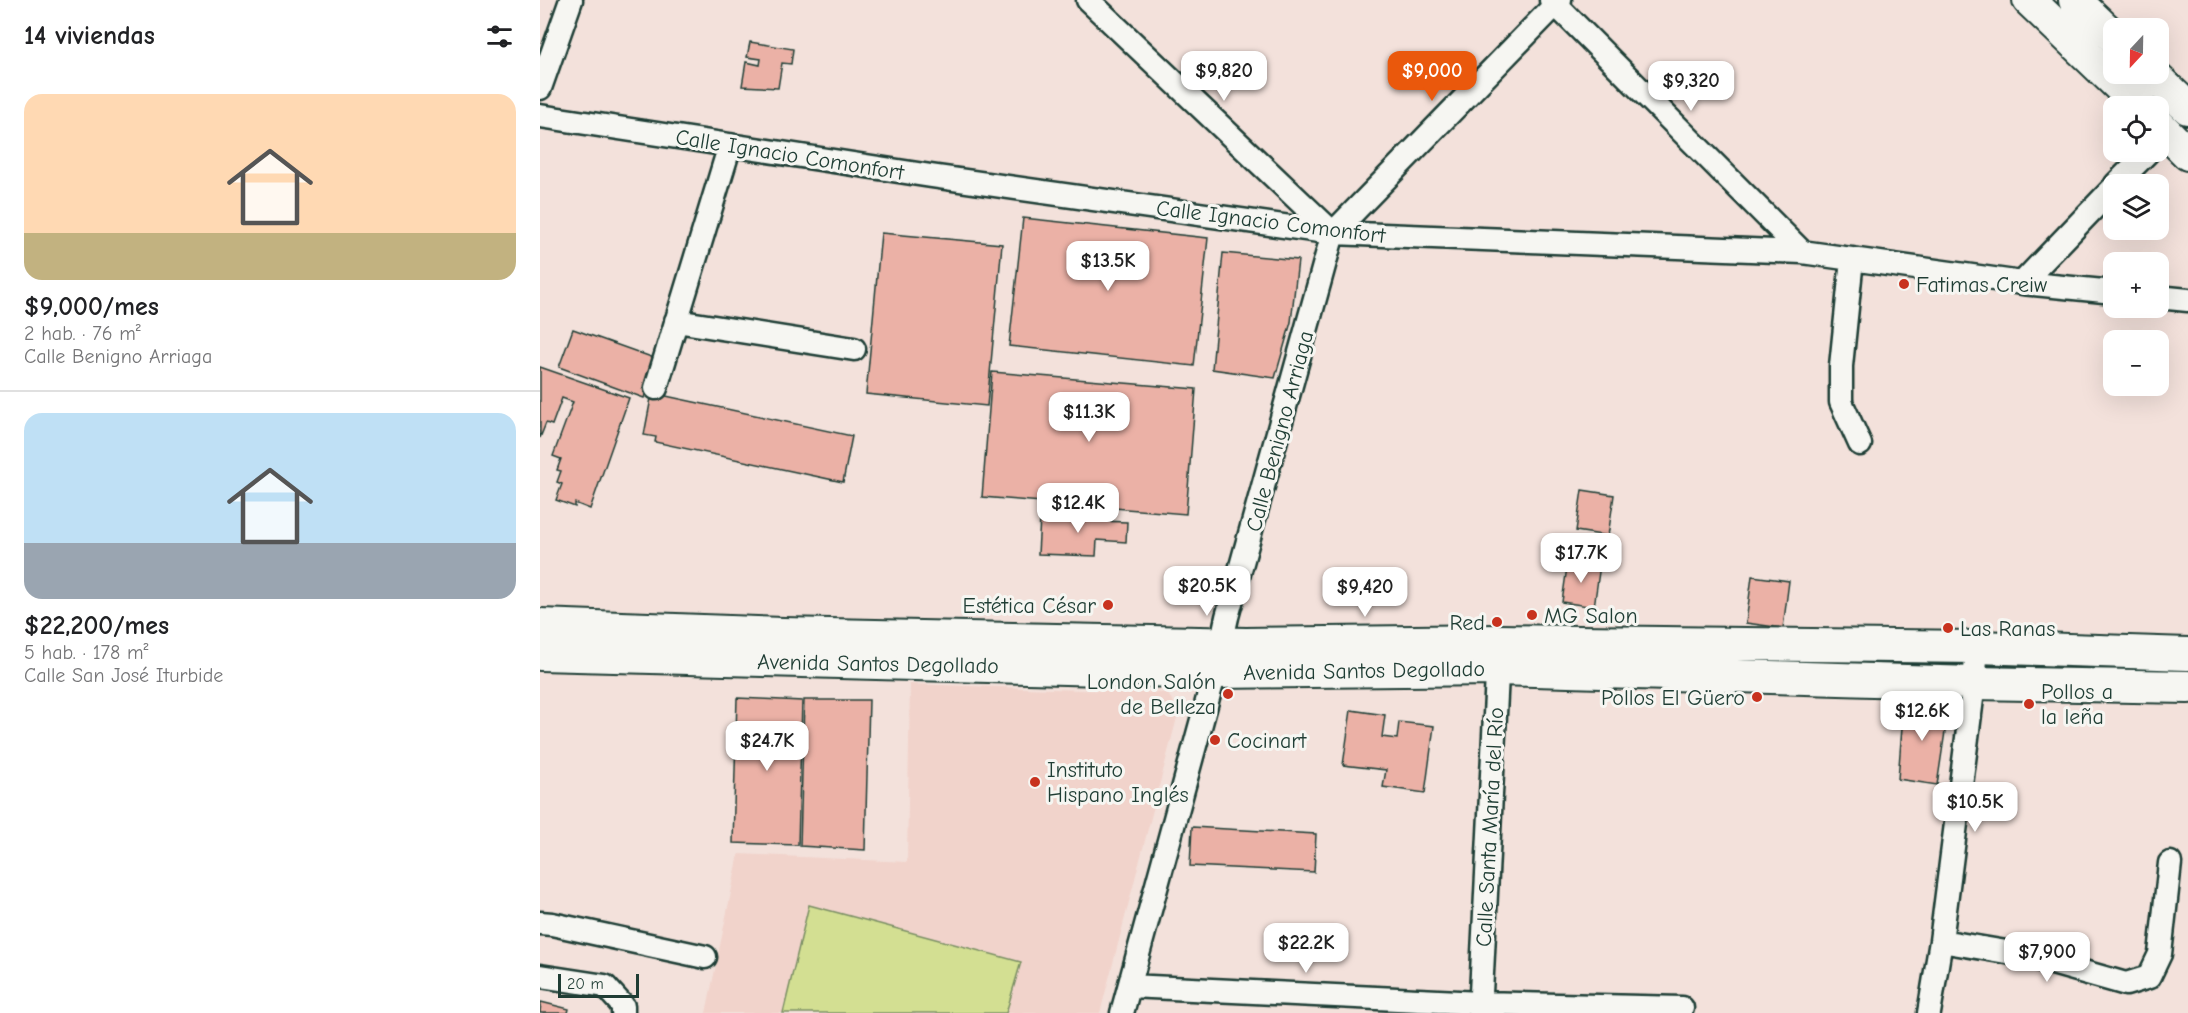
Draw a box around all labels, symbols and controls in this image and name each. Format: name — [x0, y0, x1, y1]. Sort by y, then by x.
north arrow — [2103, 18, 2169, 84]
map controls — [2103, 18, 2169, 396]
icon: filters — [483, 20, 516, 53]
text: 14 viviendas — [24, 21, 155, 51]
pin: $9,820 — [1175, 51, 1273, 102]
pin: $9,000 — [1383, 51, 1481, 102]
text: $9,820 — [1195, 59, 1253, 82]
text: $9,000 — [1402, 59, 1462, 82]
pin: $9,320 — [1642, 61, 1740, 112]
text: $9,320 — [1662, 69, 1720, 92]
button: locate — [2103, 96, 2169, 162]
street label: Calle Ignacio Comonfort — [674, 124, 907, 186]
icon: home — [216, 133, 324, 241]
button: layers — [2103, 174, 2169, 240]
street label: Calle Ignacio Comonfort — [1155, 195, 1388, 249]
pin: $13.5K — [1059, 241, 1157, 292]
text: $13.5K — [1080, 249, 1136, 272]
button: + — [2103, 252, 2169, 318]
place label: Fatimas Creiw — [1916, 272, 2047, 298]
marker: Fatimas Creiw — [1897, 277, 1911, 291]
text: $9,000/mes — [24, 292, 159, 322]
text: 2 hab. · 76 m² — [24, 322, 141, 345]
street label: Calle Benigno Arriaga — [1241, 328, 1319, 535]
button: − — [2103, 330, 2169, 396]
text: Calle Benigno Arriaga — [24, 345, 212, 368]
pin: $11.3K — [1040, 392, 1138, 443]
text: $11.3K — [1063, 400, 1115, 423]
icon: home — [216, 452, 324, 560]
pin: $12.4K — [1029, 483, 1127, 534]
text: $12.4K — [1051, 491, 1105, 514]
pin: $17.7K — [1532, 533, 1630, 584]
text: $17.7K — [1555, 541, 1607, 564]
pin: $20.5K — [1158, 566, 1256, 617]
pin: $9,420 — [1316, 567, 1414, 618]
text: $20.5K — [1178, 574, 1236, 597]
text: $9,420 — [1336, 575, 1394, 598]
place label: Estética César — [963, 593, 1096, 619]
marker: Estética César — [1101, 598, 1115, 612]
place label: MG Salon — [1544, 603, 1638, 629]
marker: MG Salon — [1525, 608, 1539, 622]
place label: Red — [1449, 610, 1485, 636]
text: $22,200/mes — [24, 611, 169, 641]
marker: Red — [1490, 615, 1504, 629]
place label: Las Ranas — [1960, 616, 2055, 642]
marker: Las Ranas — [1941, 621, 1955, 635]
text: 5 hab. · 178 m² — [24, 641, 148, 664]
street label: Avenida Santos Degollado — [757, 649, 999, 679]
street label: Avenida Santos Degollado — [1243, 656, 1485, 686]
text: Calle San José Iturbide — [24, 664, 223, 687]
place label: London Salón de Belleza — [1087, 669, 1216, 720]
place label: Pollos a la leña — [2041, 679, 2113, 730]
place label: Pollos El Güero — [1601, 685, 1745, 711]
marker: London Salón de Belleza — [1221, 687, 1235, 701]
marker: Pollos El Güero — [1750, 690, 1764, 704]
pin: $12.6K — [1873, 691, 1971, 742]
marker: Pollos a la leña — [2022, 697, 2036, 711]
text: $12.6K — [1894, 699, 1950, 722]
street label: Calle Santa María del Río — [1471, 707, 1509, 947]
pin: $24.7K — [718, 721, 816, 772]
place label: Cocinart — [1227, 728, 1307, 754]
text: $24.7K — [740, 729, 794, 752]
marker: Cocinart — [1208, 733, 1222, 747]
place label: Instituto Hispano Inglés — [1047, 757, 1189, 808]
marker: Instituto Hispano Inglés — [1028, 775, 1042, 789]
pin: $10.5K — [1926, 782, 2024, 833]
text: $10.5K — [1947, 790, 2003, 813]
pin: $22.2K — [1257, 923, 1355, 974]
text: $22.2K — [1278, 931, 1334, 954]
pin: $7,900 — [1998, 932, 2096, 983]
text: $7,900 — [2018, 940, 2076, 963]
scale bar — [558, 971, 639, 998]
text: 20 m — [567, 975, 604, 993]

